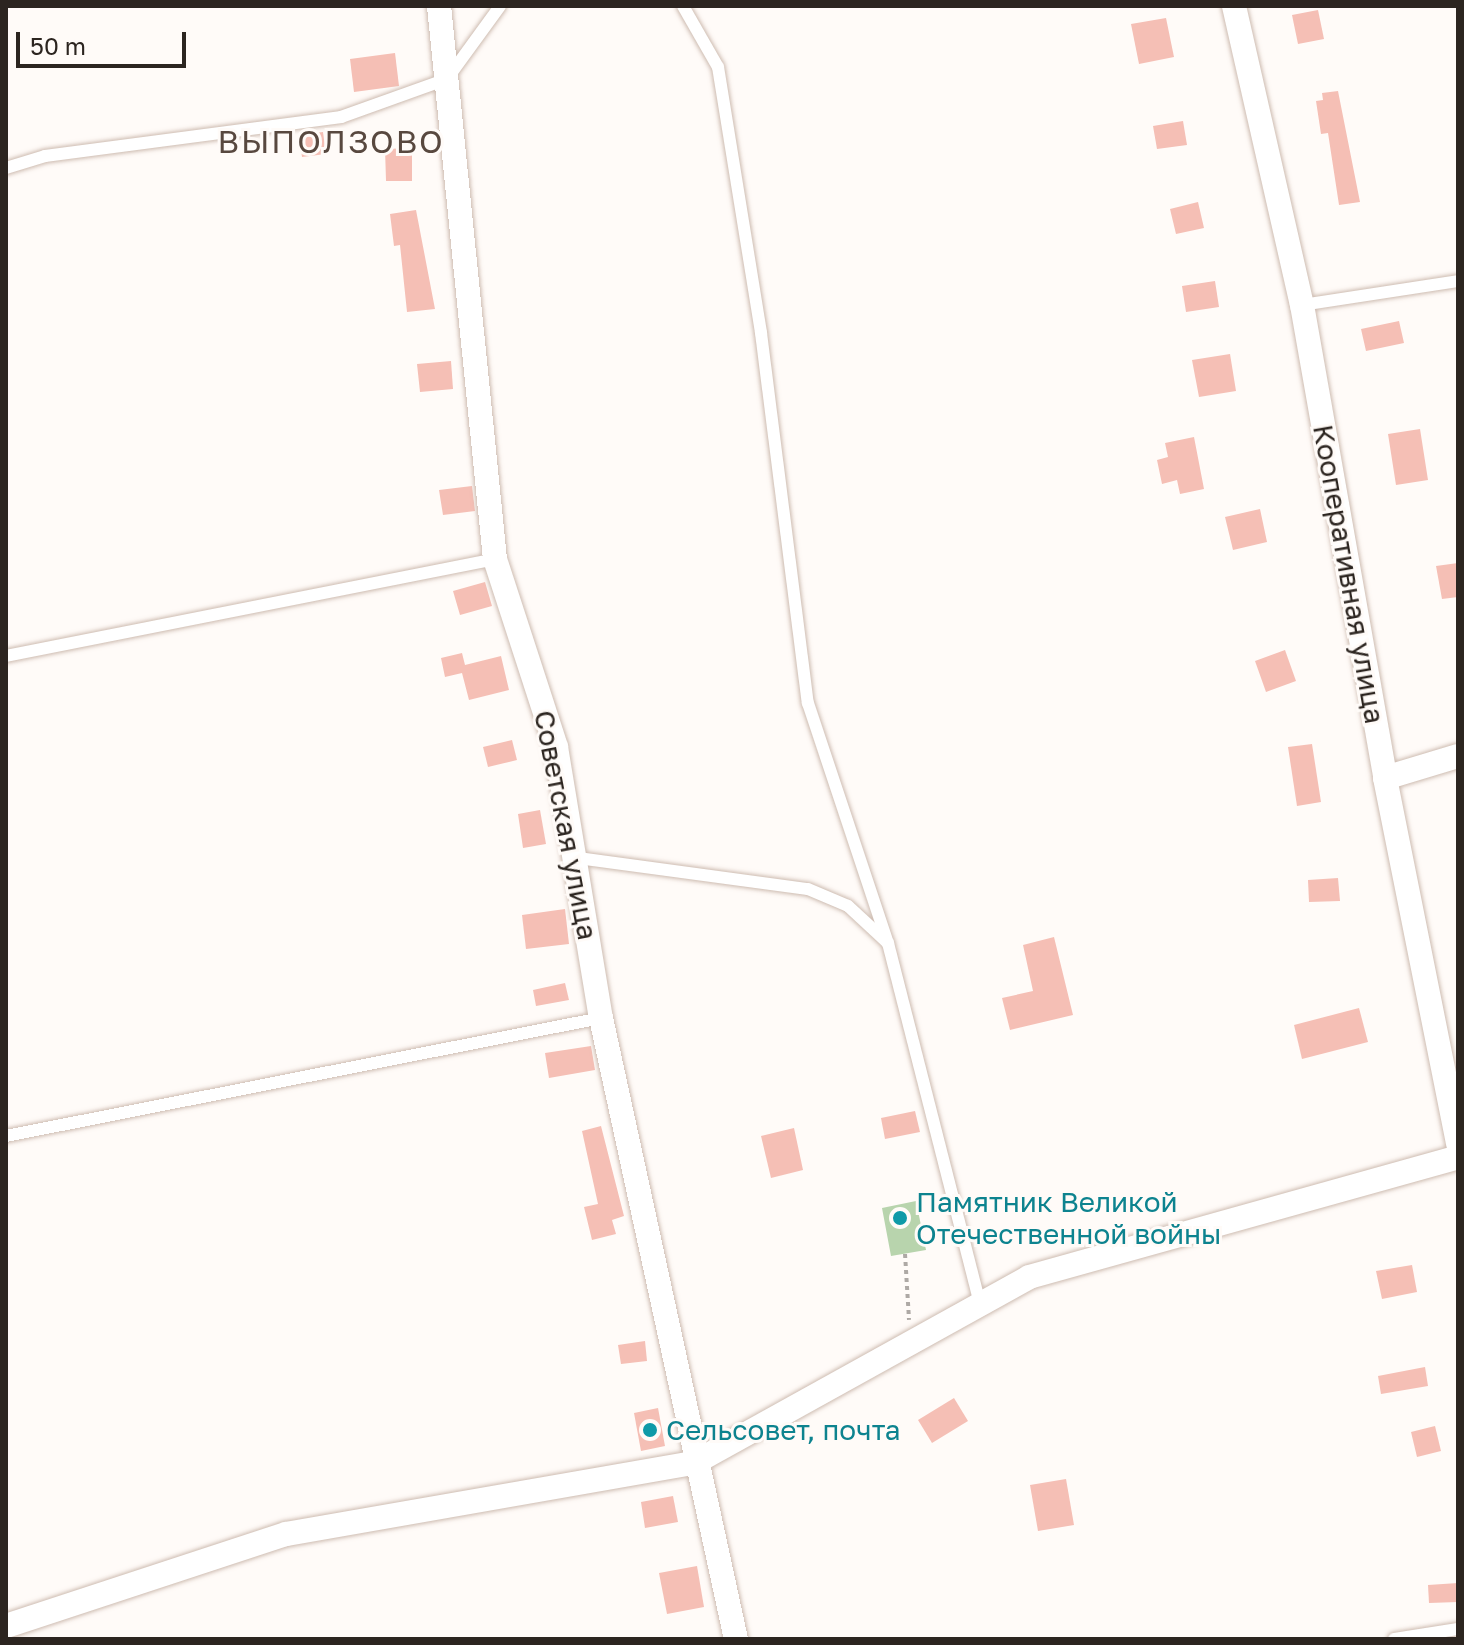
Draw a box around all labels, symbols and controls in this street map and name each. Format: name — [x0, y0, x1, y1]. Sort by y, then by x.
scale bar — [20, 16, 190, 66]
text: 50 m — [30, 31, 86, 60]
district label: ВЫПОЛЗОВО — [217, 122, 445, 160]
street label: Кооперативная улица — [1306, 422, 1392, 726]
street label: Советская улица — [527, 707, 605, 943]
place label: Памятник Великой Отечественной войны — [916, 1185, 1221, 1251]
marker: Памятник Великой Отечественной войны — [891, 1209, 909, 1227]
place label: Сельсовет, почта — [666, 1413, 901, 1447]
marker: Сельсовет, почта — [641, 1421, 659, 1439]

